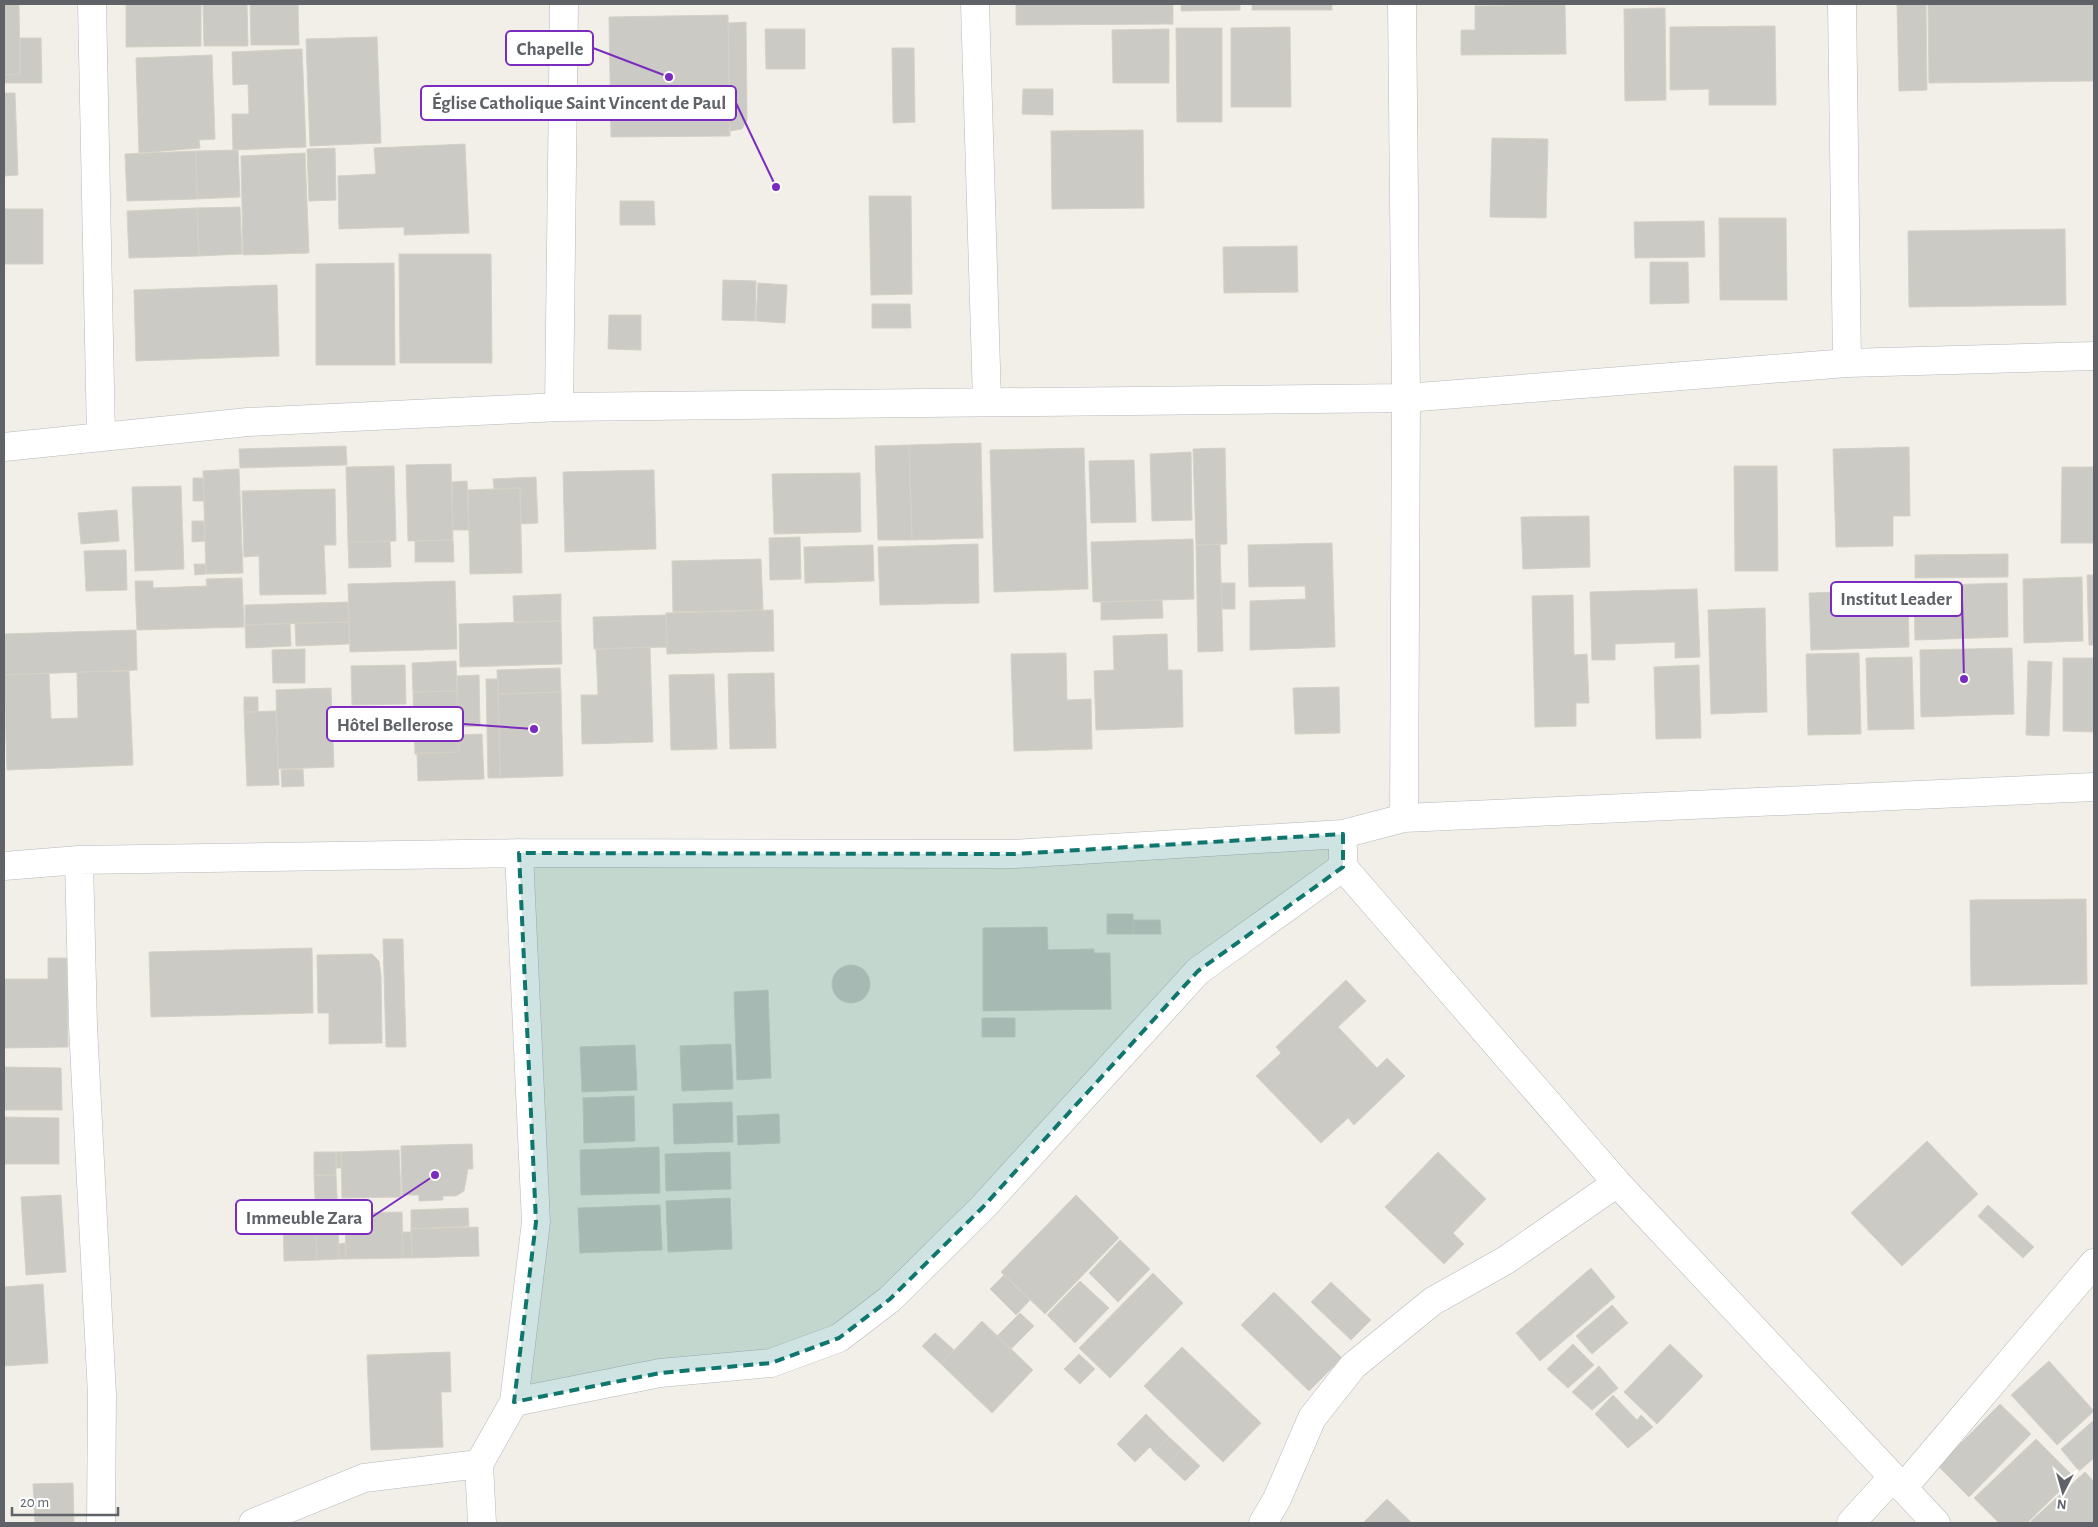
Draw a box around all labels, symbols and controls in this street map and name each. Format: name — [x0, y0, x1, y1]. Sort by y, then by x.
callout: Chapelle — [506, 31, 593, 65]
text: Chapelle — [517, 40, 583, 59]
callout: Église Catholique Saint Vincent de Paul — [421, 86, 736, 120]
text: Église Catholique Saint Vincent de Paul — [432, 92, 726, 113]
callout: Institut Leader — [1831, 582, 1962, 616]
text: Institut Leader — [1840, 590, 1952, 609]
callout: Hôtel Bellerose — [327, 707, 463, 741]
text: Hôtel Bellerose — [337, 716, 453, 735]
callout: Immeuble Zara — [236, 1200, 372, 1234]
text: Immeuble Zara — [246, 1209, 362, 1228]
north arrow — [2038, 1467, 2088, 1517]
scale bar — [12, 1484, 119, 1516]
text: 20 m — [20, 1495, 49, 1510]
text: N — [2056, 1496, 2067, 1511]

